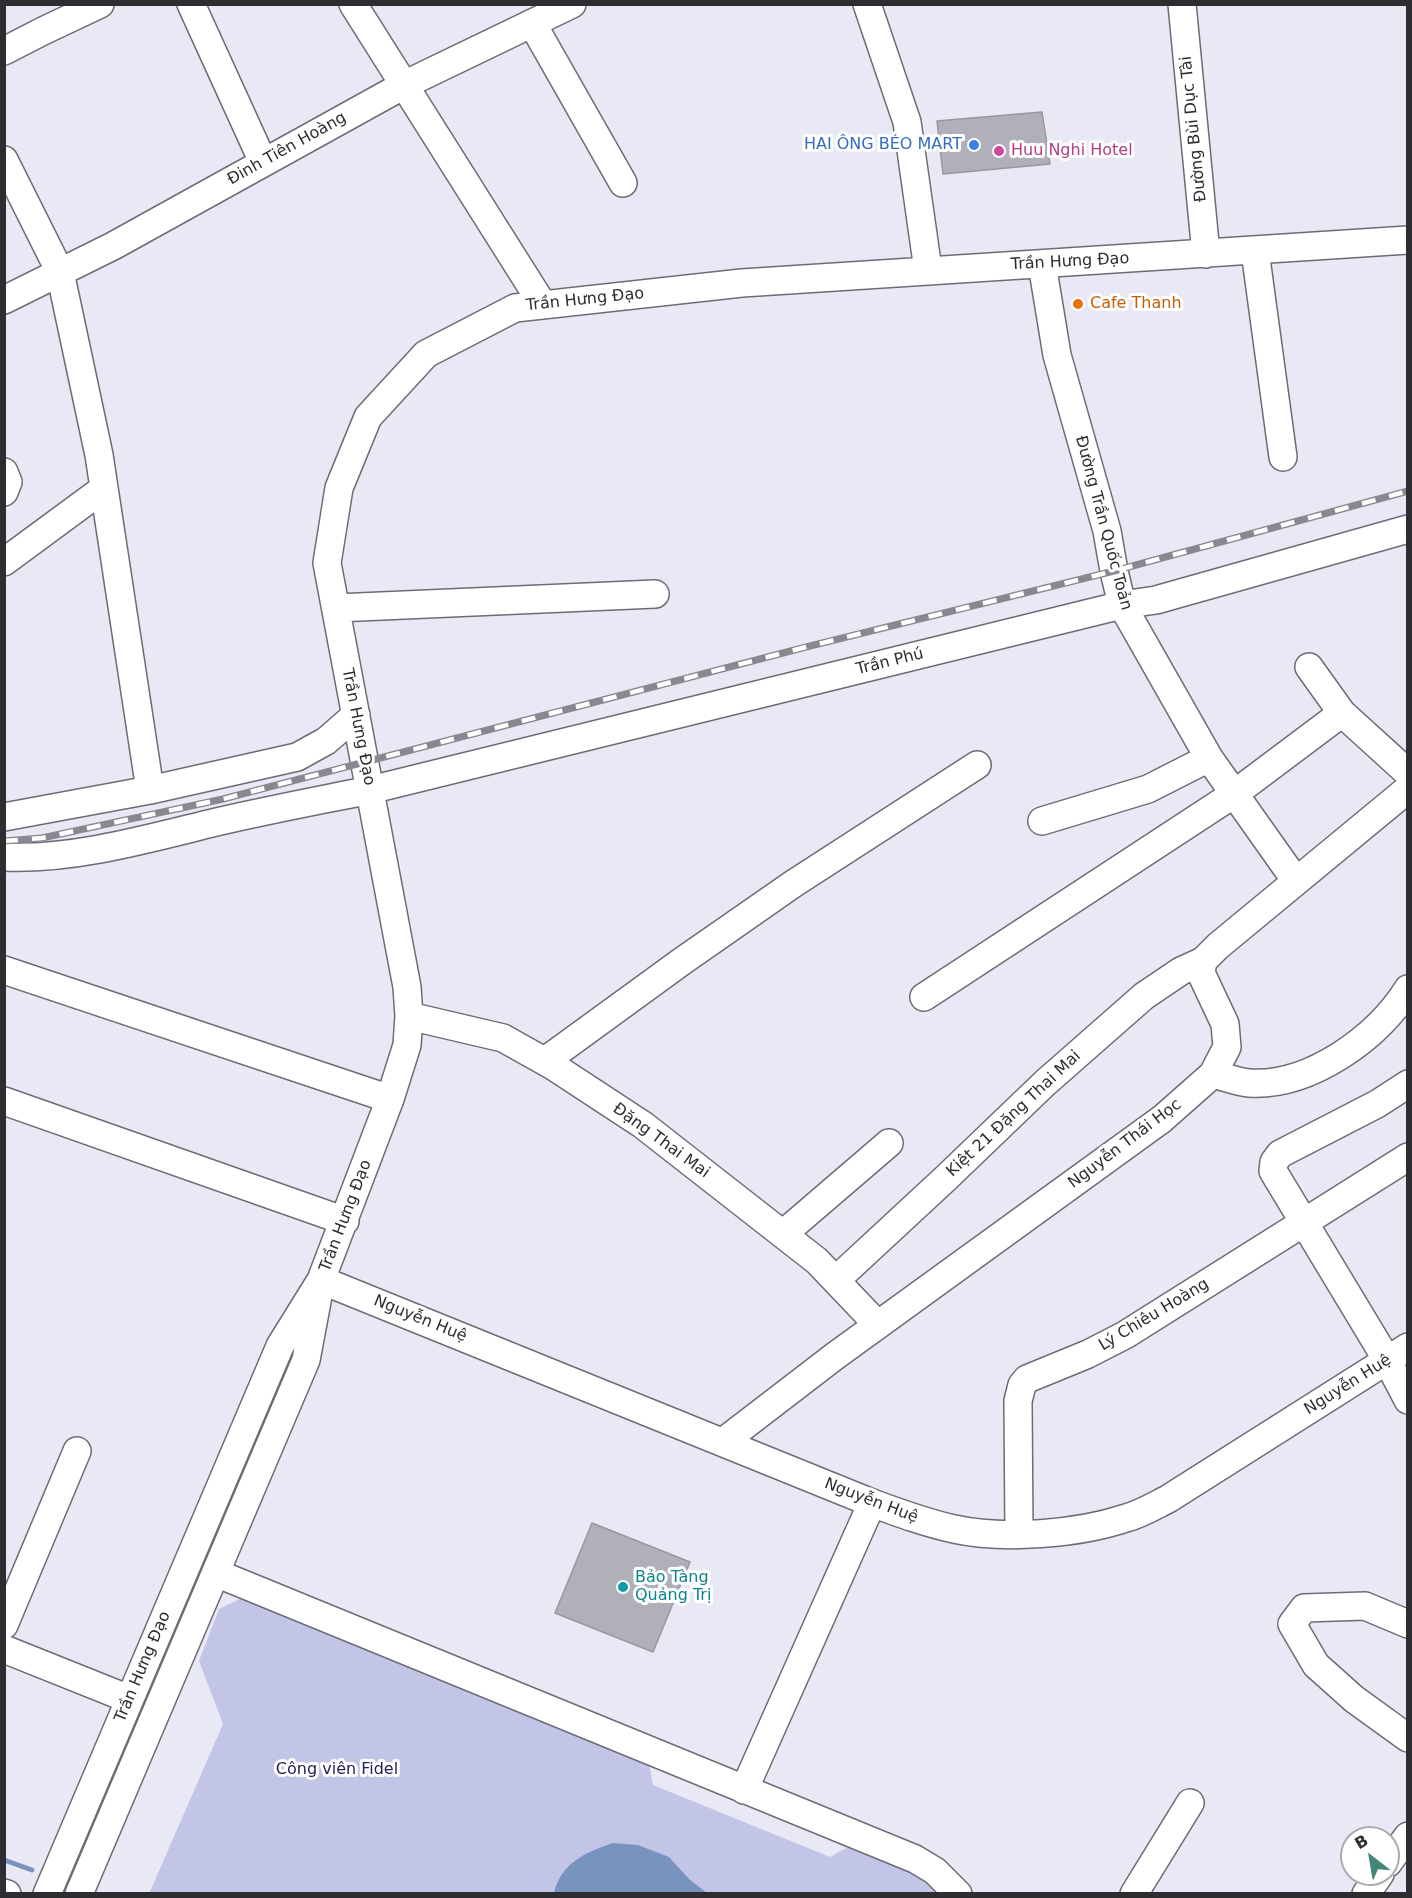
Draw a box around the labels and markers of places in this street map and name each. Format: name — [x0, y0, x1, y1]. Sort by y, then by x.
place label: HAI ÔNG BÉO MART — [804, 135, 962, 155]
marker: HAI ÔNG BÉO MART — [967, 138, 981, 152]
place label: Huu Nghi Hotel — [1011, 141, 1133, 161]
marker: Huu Nghi Hotel — [992, 144, 1006, 158]
place label: Cafe Thanh — [1090, 294, 1182, 314]
marker: Cafe Thanh — [1071, 297, 1085, 311]
place label: Bảo Tàng Quảng Trị — [635, 1568, 711, 1606]
marker: Bảo Tàng Quảng Trị — [616, 1580, 630, 1594]

